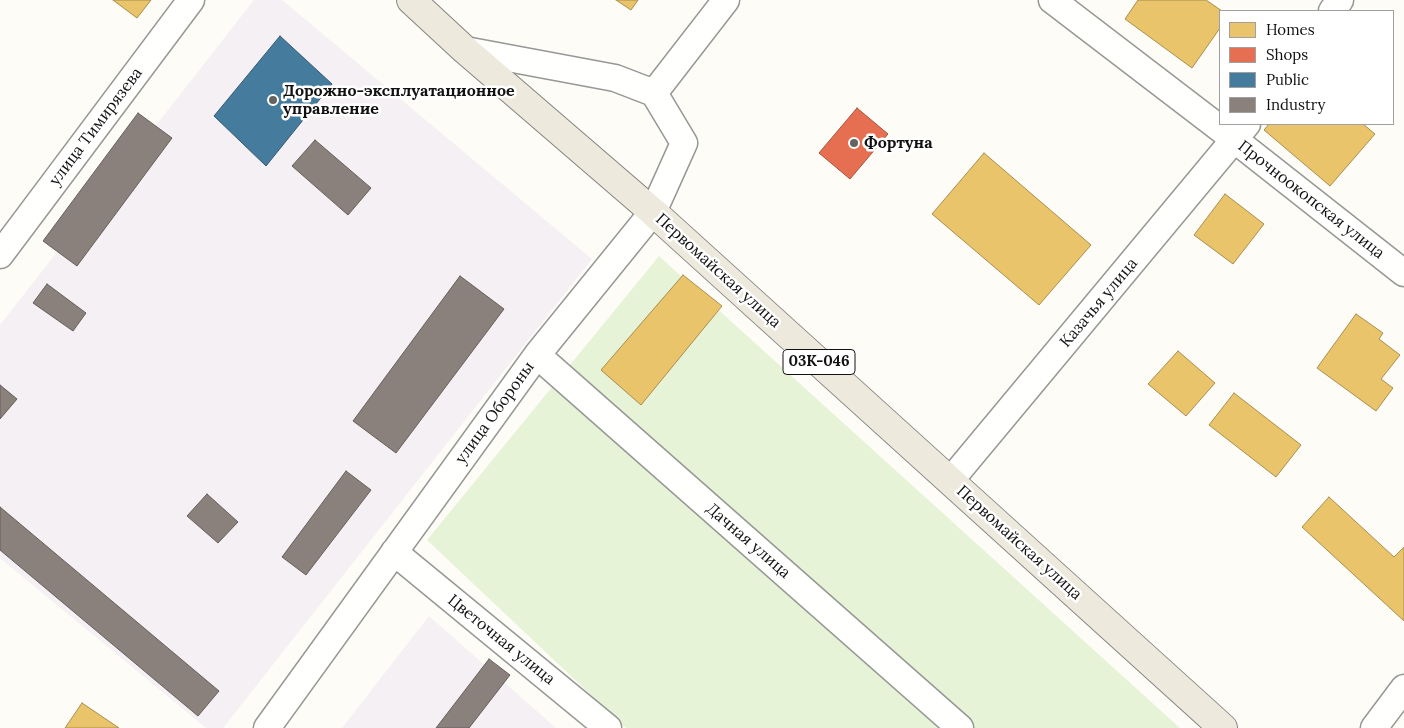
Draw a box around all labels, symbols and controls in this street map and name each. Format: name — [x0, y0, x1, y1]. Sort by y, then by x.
legend — [1219, 10, 1394, 125]
text: Homes — [1266, 20, 1315, 39]
text: Shops — [1266, 45, 1308, 64]
street label: улица Тимирязева — [45, 64, 147, 190]
text: Public — [1266, 70, 1309, 89]
place label: Дорожно-эксплуатационное управление — [283, 81, 515, 119]
marker: Дорожно-эксплуатационное управление — [267, 94, 279, 106]
text: Industry — [1266, 95, 1325, 114]
place label: Фортуна — [864, 133, 933, 153]
marker: Фортуна — [848, 137, 860, 149]
street label: Прочноокопская улица — [1234, 137, 1388, 263]
street label: Первомайская улица — [651, 210, 785, 332]
street label: Казачья улица — [1056, 254, 1142, 352]
road number: 03К-046 — [783, 350, 855, 374]
street label: улица Обороны — [451, 358, 539, 468]
street label: Первомайская улица — [952, 482, 1086, 604]
street label: Дачная улица — [702, 499, 794, 583]
street label: Цветочная улица — [444, 591, 558, 689]

